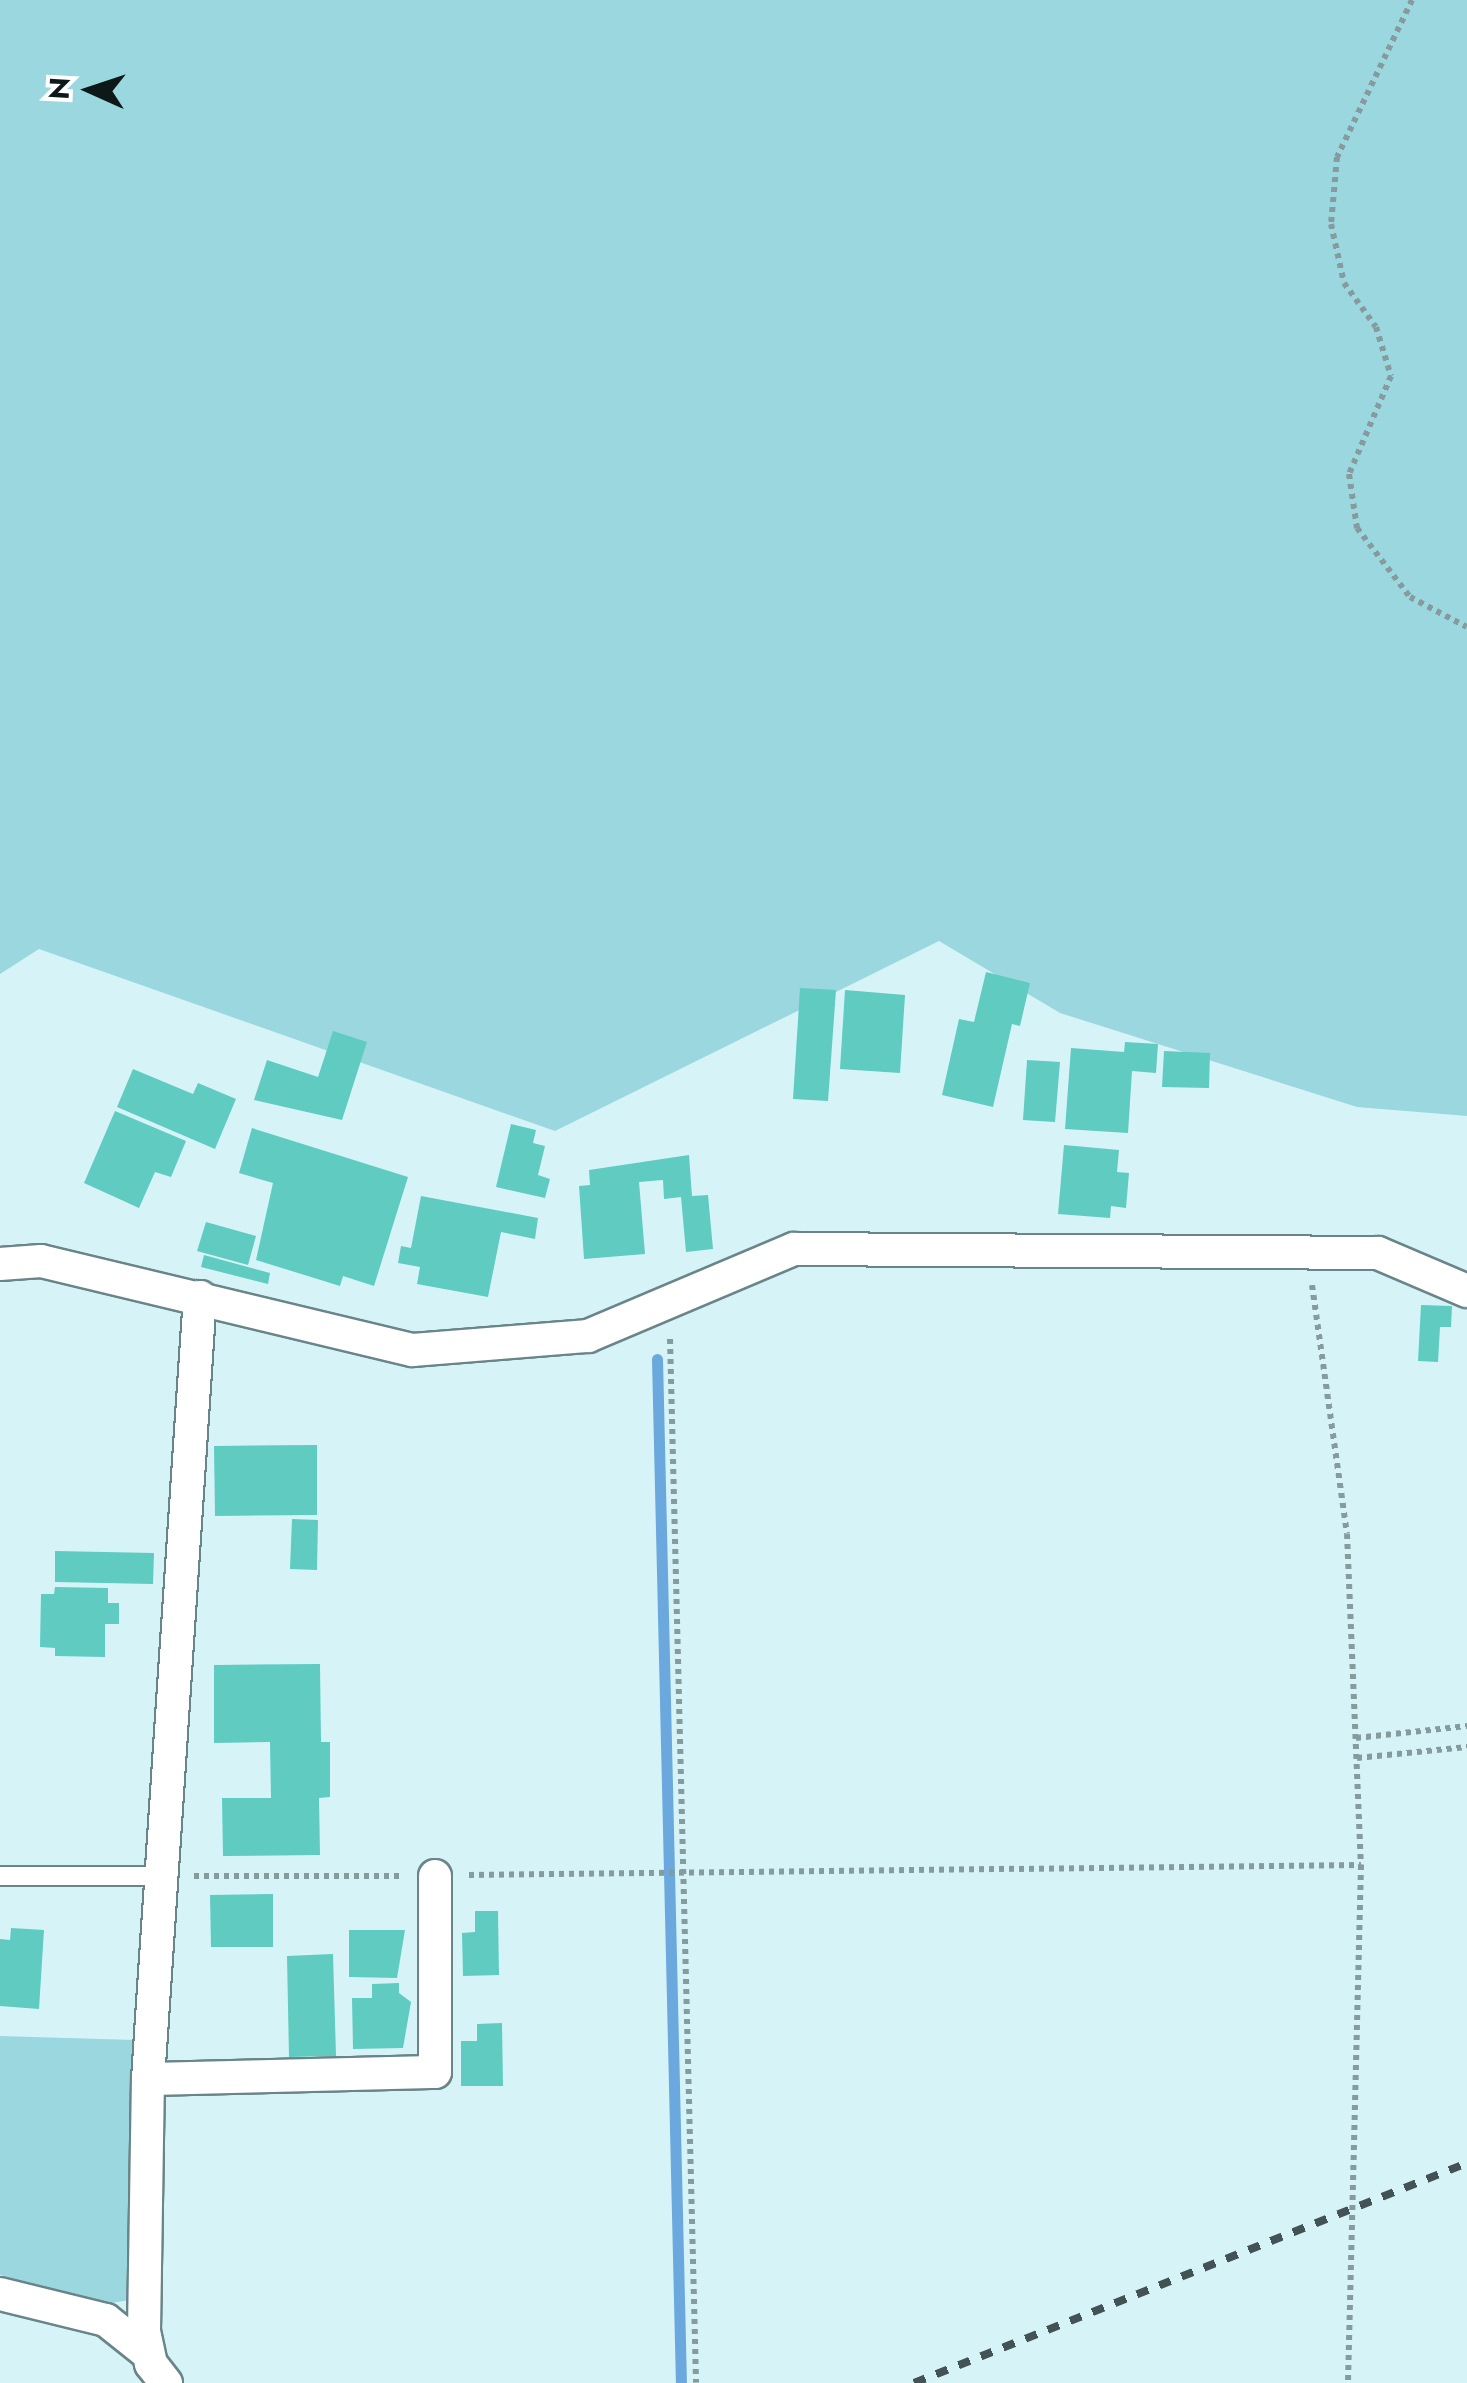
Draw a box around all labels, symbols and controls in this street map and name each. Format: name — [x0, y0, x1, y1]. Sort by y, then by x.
north arrow — [40, 40, 140, 140]
text: N — [38, 76, 81, 101]

